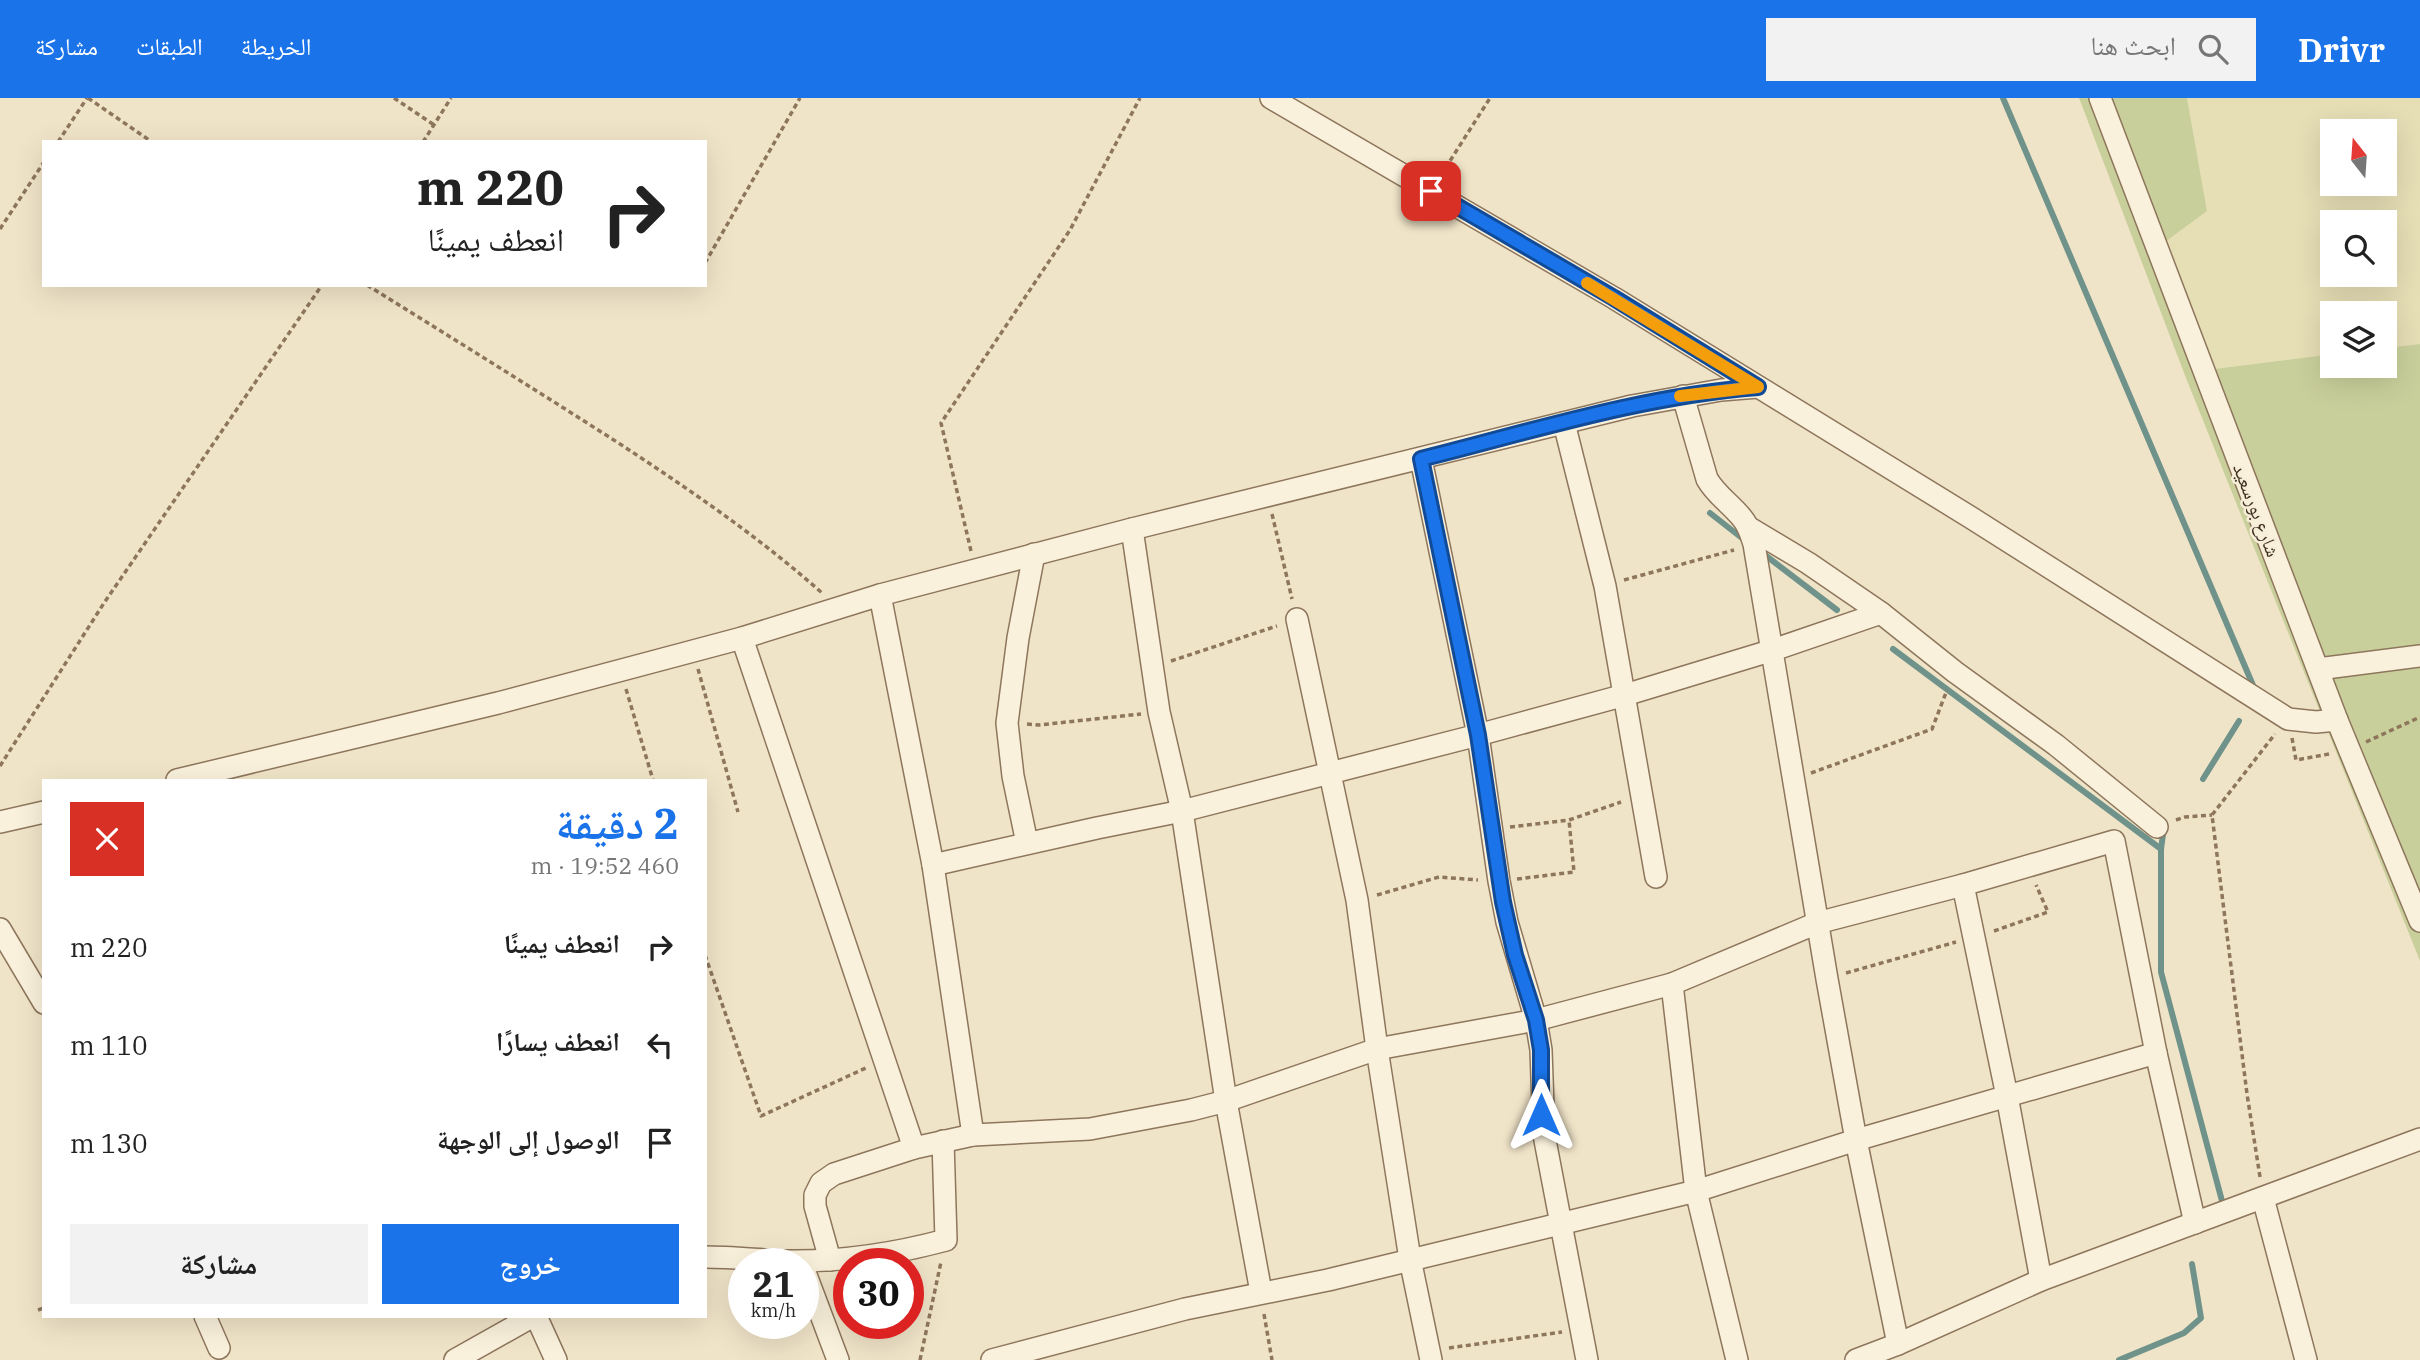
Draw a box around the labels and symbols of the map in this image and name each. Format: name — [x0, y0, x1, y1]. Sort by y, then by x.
north arrow — [2320, 119, 2398, 196]
pin — [1401, 161, 1461, 221]
street label: شارع بورسعيد — [2228, 460, 2286, 560]
position arrow — [1504, 1078, 1578, 1152]
speed limit sign: 30 — [833, 1248, 924, 1339]

